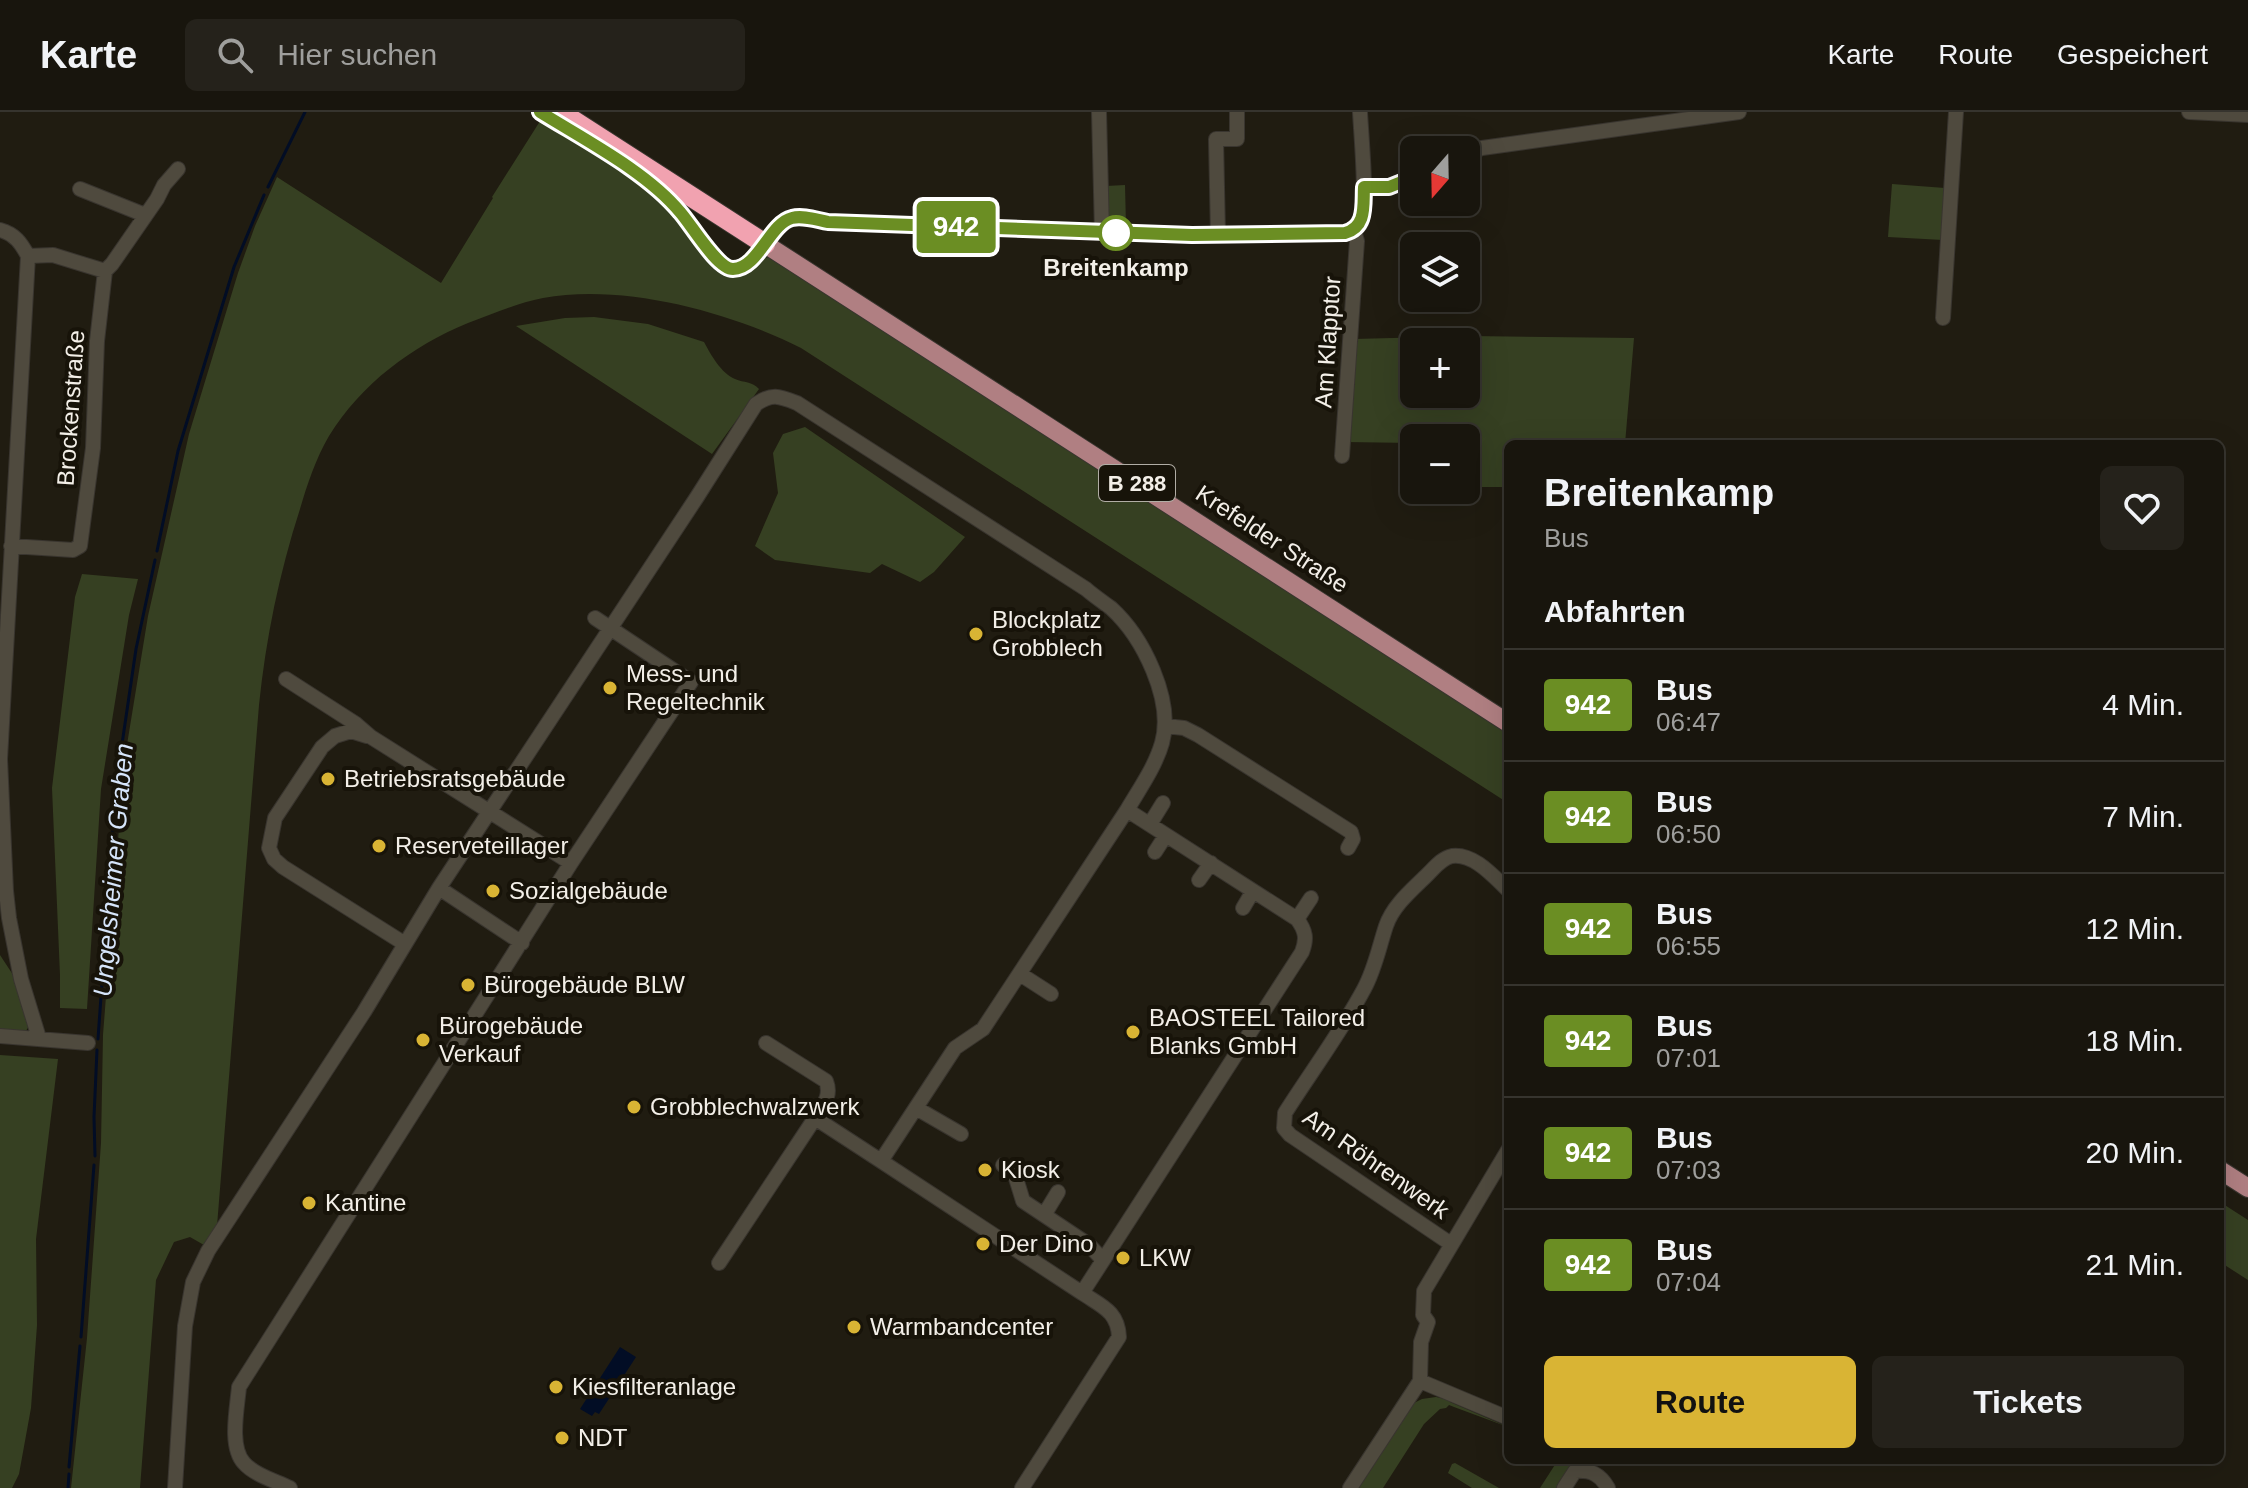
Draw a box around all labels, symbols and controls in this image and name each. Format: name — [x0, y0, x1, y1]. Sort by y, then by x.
search box — [185, 19, 745, 91]
icon: search — [213, 33, 257, 77]
text: Karte — [40, 34, 137, 76]
text: Hier suchen — [277, 38, 437, 71]
text: Karte — [1827, 39, 1894, 70]
text: Route — [1938, 39, 2013, 70]
text: Gespeichert — [2057, 39, 2208, 70]
north arrow — [1400, 136, 1480, 216]
map controls — [1400, 136, 1480, 504]
line badge: 942 — [910, 201, 1002, 253]
text: 942 — [933, 211, 979, 242]
marker: Breitenkamp — [1099, 216, 1133, 250]
button: layers — [1400, 232, 1480, 312]
place label: Breitenkamp — [1043, 254, 1189, 281]
street label: Am Klapptor — [1309, 275, 1346, 409]
button: + — [1400, 328, 1480, 408]
street label: Brockenstraße — [52, 329, 89, 487]
button: − — [1400, 424, 1480, 504]
road number: B 288 — [1099, 465, 1175, 501]
button: heart — [2100, 466, 2184, 550]
text: Breitenkamp — [1544, 472, 1774, 514]
street label: Krefelder Straße — [1191, 479, 1353, 598]
text: Bus — [1544, 523, 1589, 553]
text: Abfahrten — [1544, 595, 1686, 628]
place label: Blockplatz Grobblech — [992, 606, 1103, 661]
marker: Blockplatz Grobblech — [967, 625, 985, 643]
place label: Mess- und Regeltechnik — [626, 660, 766, 715]
text: Bus — [1656, 673, 1713, 706]
marker: Mess- und Regeltechnik — [601, 679, 619, 697]
text: 4 Min. — [2102, 688, 2184, 721]
text: 942 — [1565, 689, 1611, 720]
text: 06:47 — [1656, 707, 1721, 737]
water label: Ungelsheimer Graben — [87, 742, 139, 998]
place label: Betriebsratsgebäude — [344, 765, 565, 792]
marker: Betriebsratsgebäude — [319, 770, 337, 788]
text: Bus — [1656, 785, 1713, 818]
text: 7 Min. — [2102, 800, 2184, 833]
text: 942 — [1565, 801, 1611, 832]
text: 06:50 — [1656, 819, 1721, 849]
place label: Reserveteillager — [395, 832, 568, 859]
marker: Reserveteillager — [370, 837, 388, 855]
place label: Sozialgebäude — [509, 877, 668, 904]
marker: Sozialgebäude — [484, 882, 502, 900]
text: Bus — [1656, 897, 1713, 930]
text: 12 Min. — [2086, 912, 2184, 945]
text: 942 — [1565, 913, 1611, 944]
text: 06:55 — [1656, 931, 1721, 961]
place label: Bürogebäude BLW — [484, 971, 685, 998]
marker: Bürogebäude BLW — [459, 976, 477, 994]
place label: BAOSTEEL Tailored Blanks GmbH — [1149, 1004, 1365, 1059]
text: Bus — [1656, 1009, 1713, 1042]
place label: Bürogebäude Verkauf — [439, 1012, 583, 1067]
marker: BAOSTEEL Tailored Blanks GmbH — [1124, 1023, 1142, 1041]
text: 18 Min. — [2086, 1024, 2184, 1057]
text: 942 — [1565, 1025, 1611, 1056]
marker: Bürogebäude Verkauf — [414, 1031, 432, 1049]
text: 07:01 — [1656, 1043, 1721, 1073]
place label: Grobblechwalzwerk — [650, 1093, 860, 1120]
marker: Grobblechwalzwerk — [625, 1098, 643, 1116]
street label: Am Röhrenwerk — [1298, 1103, 1455, 1225]
text: Bus — [1656, 1121, 1713, 1154]
text: 20 Min. — [2086, 1136, 2184, 1169]
text: 942 — [1565, 1137, 1611, 1168]
text: 07:03 — [1656, 1155, 1721, 1185]
place label: Kiosk — [1001, 1156, 1061, 1183]
marker: Kiosk — [976, 1161, 994, 1179]
place label: Kantine — [325, 1189, 406, 1216]
marker: Kantine — [300, 1194, 318, 1212]
place label: Der Dino — [999, 1230, 1094, 1257]
text: Bus — [1656, 1233, 1713, 1266]
marker: Der Dino — [974, 1235, 992, 1253]
place label: LKW — [1139, 1244, 1191, 1271]
text: 21 Min. — [2086, 1248, 2184, 1281]
marker: LKW — [1114, 1249, 1132, 1267]
text: 942 — [1565, 1249, 1611, 1280]
text: 07:04 — [1656, 1267, 1721, 1297]
place label: Warmbandcenter — [870, 1313, 1053, 1340]
marker: Warmbandcenter — [845, 1318, 863, 1336]
button: Route — [1544, 1356, 1856, 1448]
button: Tickets — [1872, 1356, 2184, 1448]
place label: Kiesfilteranlage — [572, 1373, 736, 1400]
marker: Kiesfilteranlage — [547, 1378, 565, 1396]
place label: NDT — [578, 1424, 628, 1451]
marker: NDT — [553, 1429, 571, 1447]

